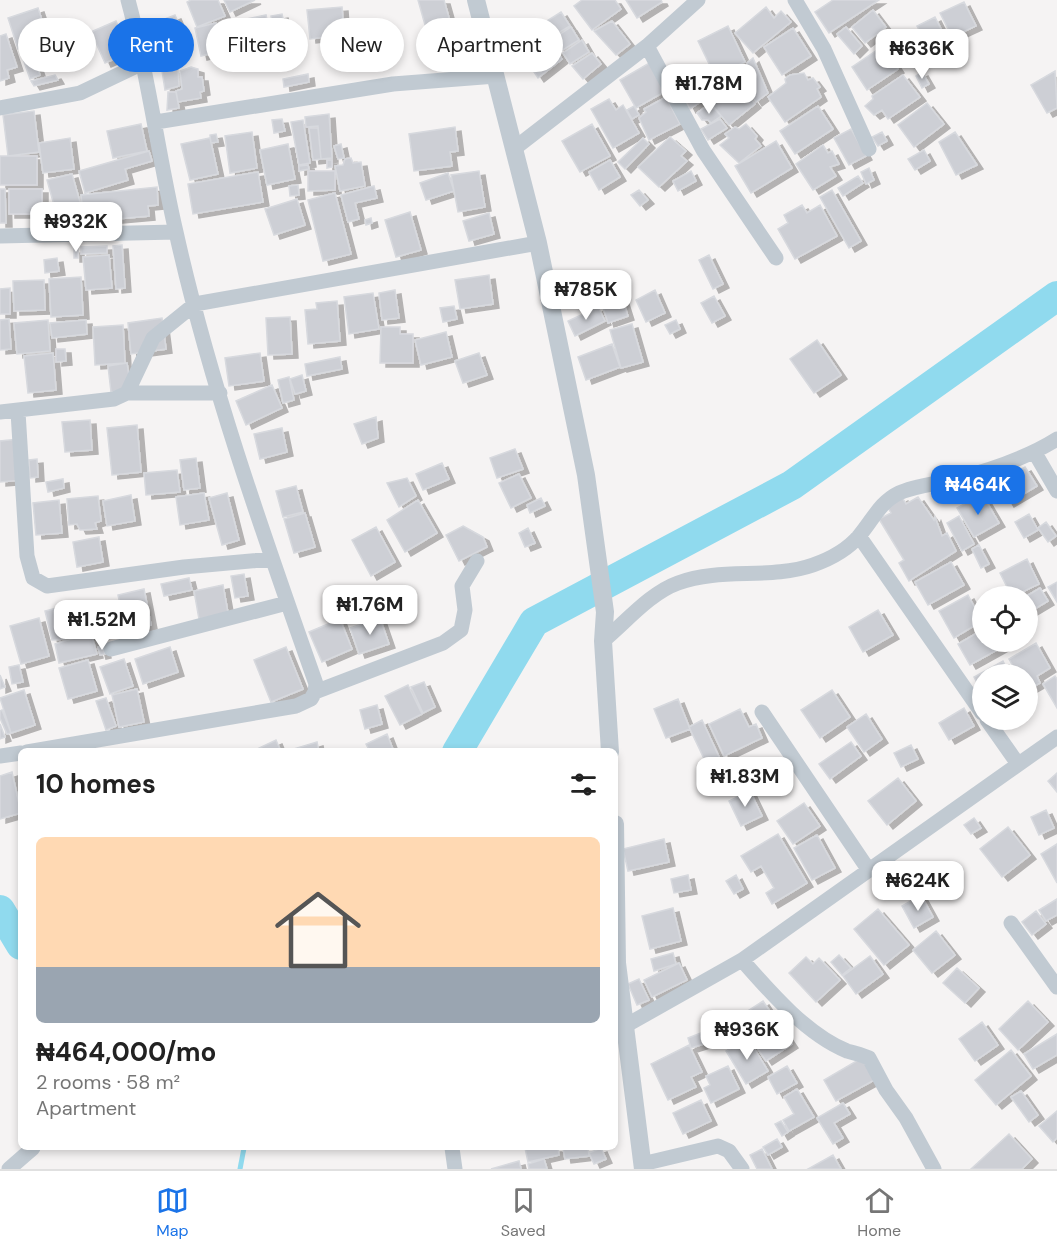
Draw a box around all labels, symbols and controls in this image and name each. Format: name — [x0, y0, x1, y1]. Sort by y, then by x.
chip: Buy — [18, 18, 96, 72]
chip: Rent — [108, 18, 194, 72]
chip: Filters — [206, 18, 308, 72]
chip: New — [320, 18, 404, 72]
chip: Apartment — [416, 18, 563, 72]
pin: ₦636K — [880, 29, 964, 80]
text: ₦636K — [890, 35, 954, 61]
pin: ₦1.78M — [660, 64, 758, 115]
text: ₦1.78M — [675, 70, 743, 96]
pin: ₦932K — [34, 202, 118, 253]
text: ₦932K — [44, 208, 108, 234]
pin: ₦785K — [544, 270, 628, 321]
text: ₦785K — [554, 276, 618, 302]
pin: ₦464K — [936, 465, 1020, 516]
text: ₦464K — [945, 471, 1011, 497]
pin: ₦1.76M — [321, 585, 419, 636]
map controls — [972, 586, 1038, 730]
button: locate — [972, 586, 1038, 652]
text: ₦1.76M — [336, 591, 404, 617]
pin: ₦1.52M — [53, 600, 151, 651]
text: ₦1.52M — [68, 606, 136, 632]
button: layers — [972, 664, 1038, 730]
pin: ₦1.83M — [696, 757, 794, 808]
text: ₦1.83M — [710, 763, 780, 789]
text: 10 homes — [36, 767, 156, 801]
icon: filters — [567, 768, 600, 801]
pin: ₦624K — [876, 861, 960, 912]
text: ₦624K — [886, 867, 950, 893]
icon: home — [264, 876, 372, 984]
pin: ₦936K — [705, 1010, 789, 1061]
text: ₦936K — [715, 1016, 779, 1042]
text: ₦464,000/mo — [36, 1035, 216, 1069]
text: 2 rooms · 58 m² — [36, 1069, 180, 1095]
text: Apartment — [36, 1095, 136, 1121]
tab: Map — [156, 1184, 189, 1241]
tab: Saved — [501, 1184, 546, 1241]
tab: Home — [857, 1184, 901, 1241]

